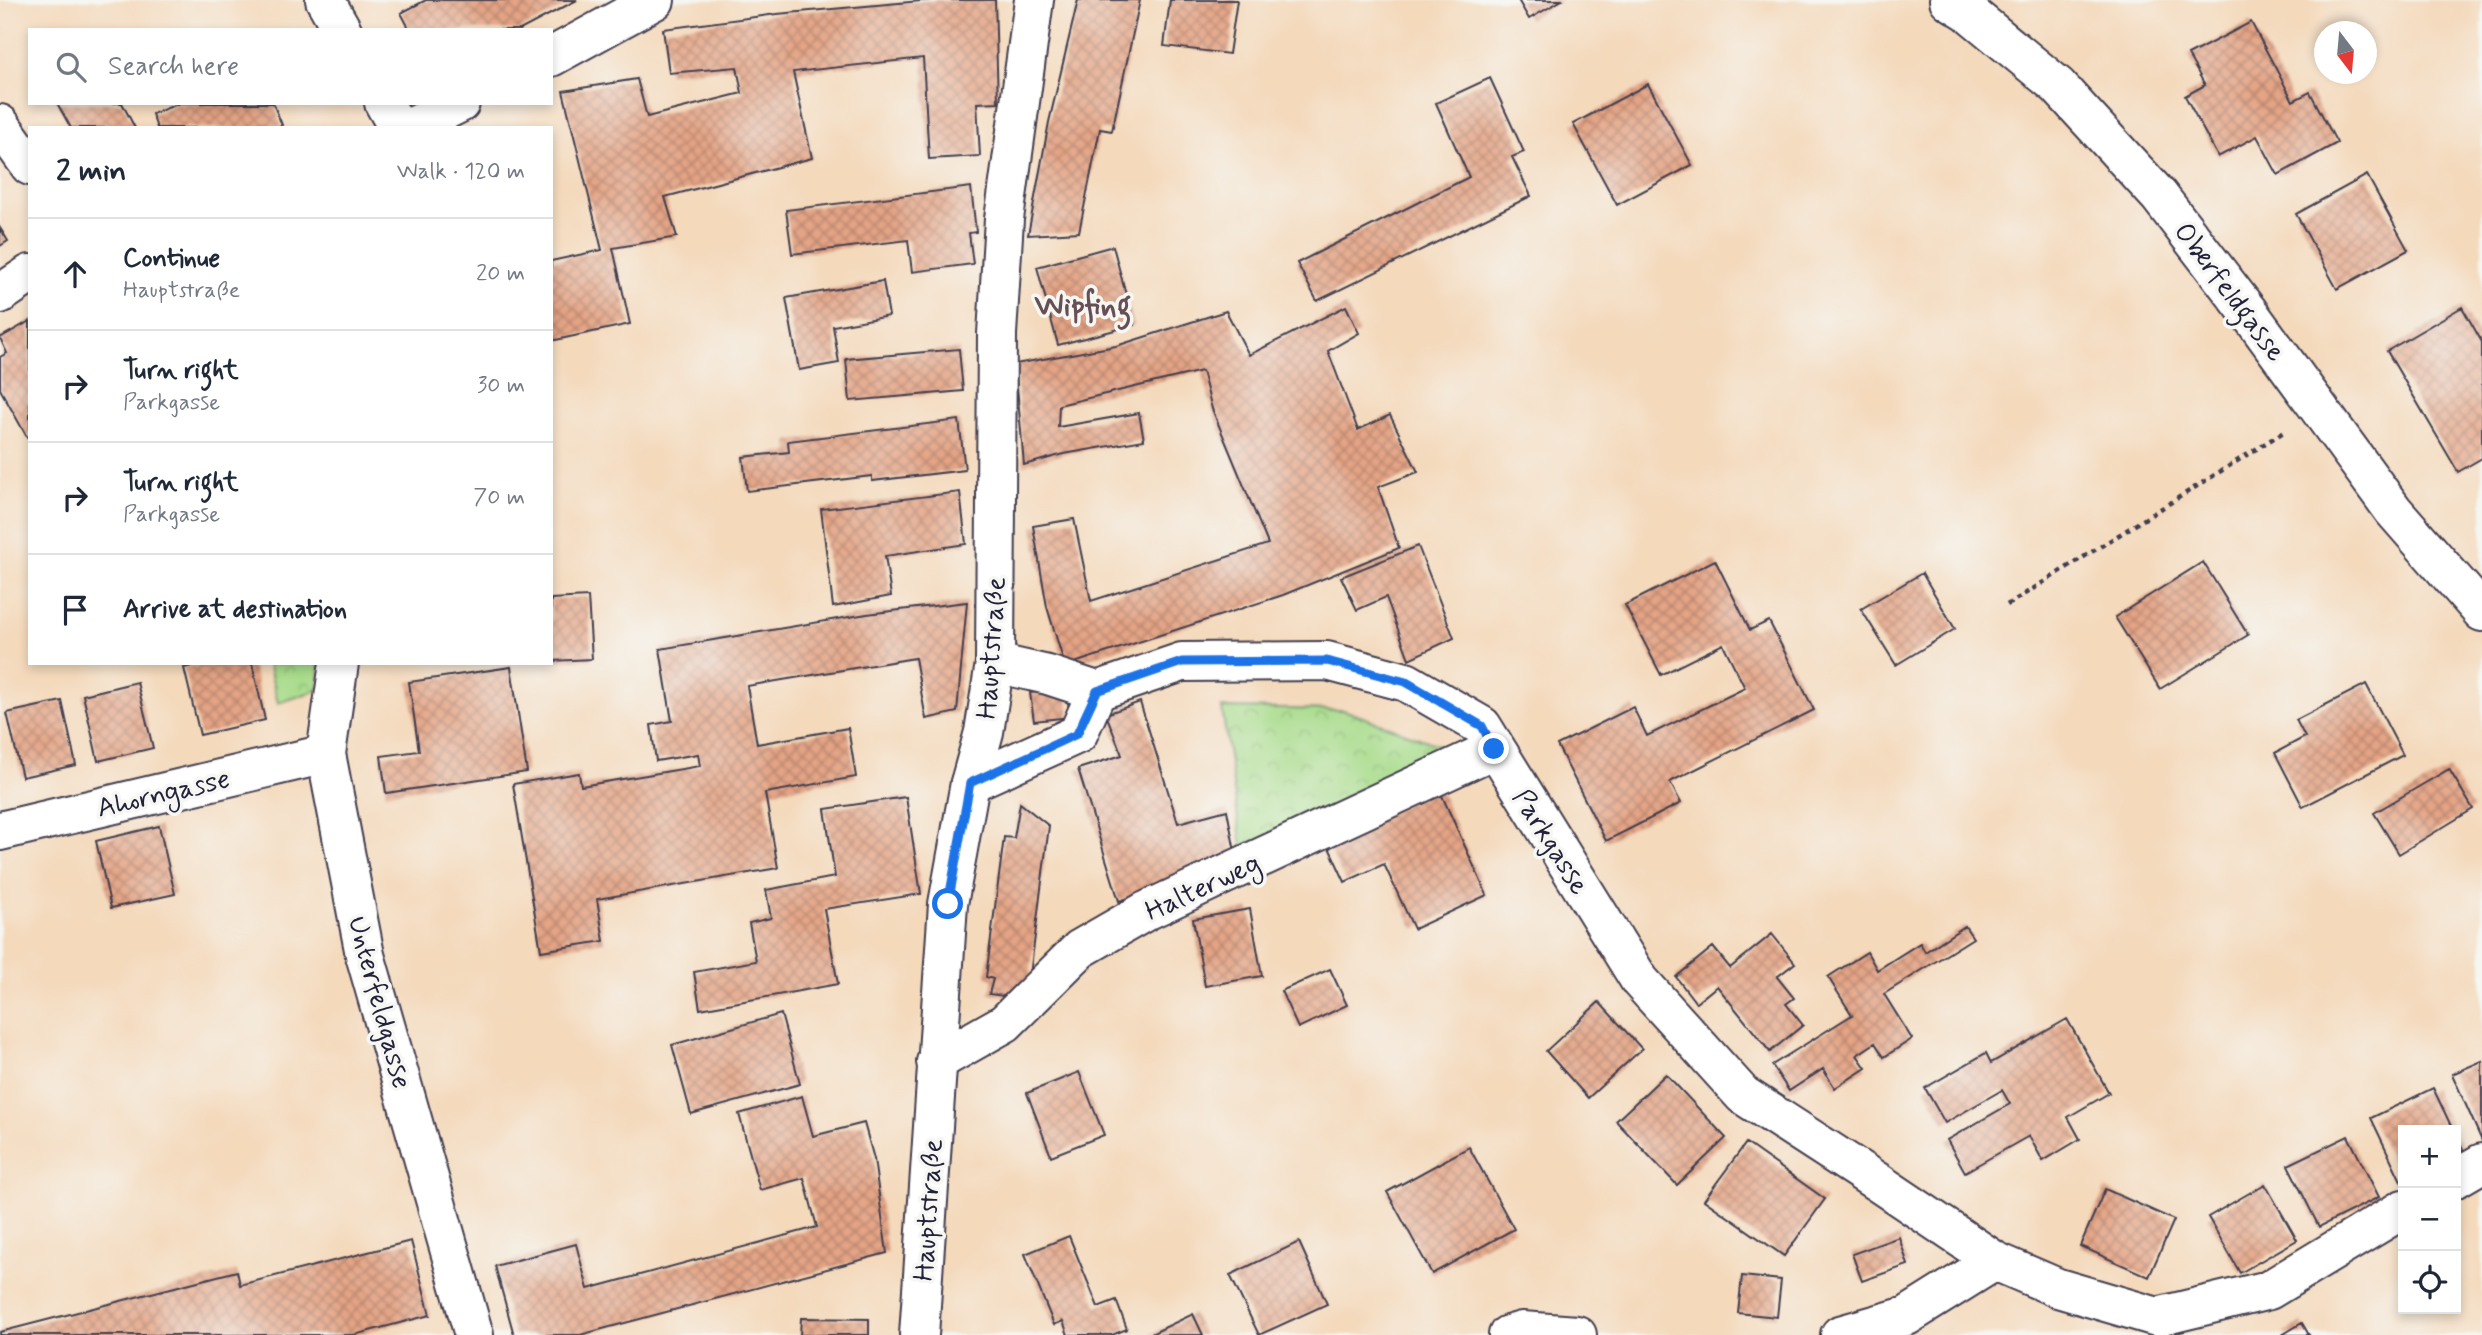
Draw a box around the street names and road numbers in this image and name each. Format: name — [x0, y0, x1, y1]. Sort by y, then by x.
street label: Oberfeldgasse — [2162, 215, 2293, 371]
street label: Hauptstraße — [969, 576, 1016, 721]
street label: Ahorngasse — [93, 761, 234, 830]
street label: Parkgasse — [1503, 782, 1597, 902]
street label: Halterweg — [1139, 845, 1267, 933]
street label: Unterfeldgasse — [338, 912, 419, 1093]
street label: Hauptstraße — [906, 1138, 953, 1283]

